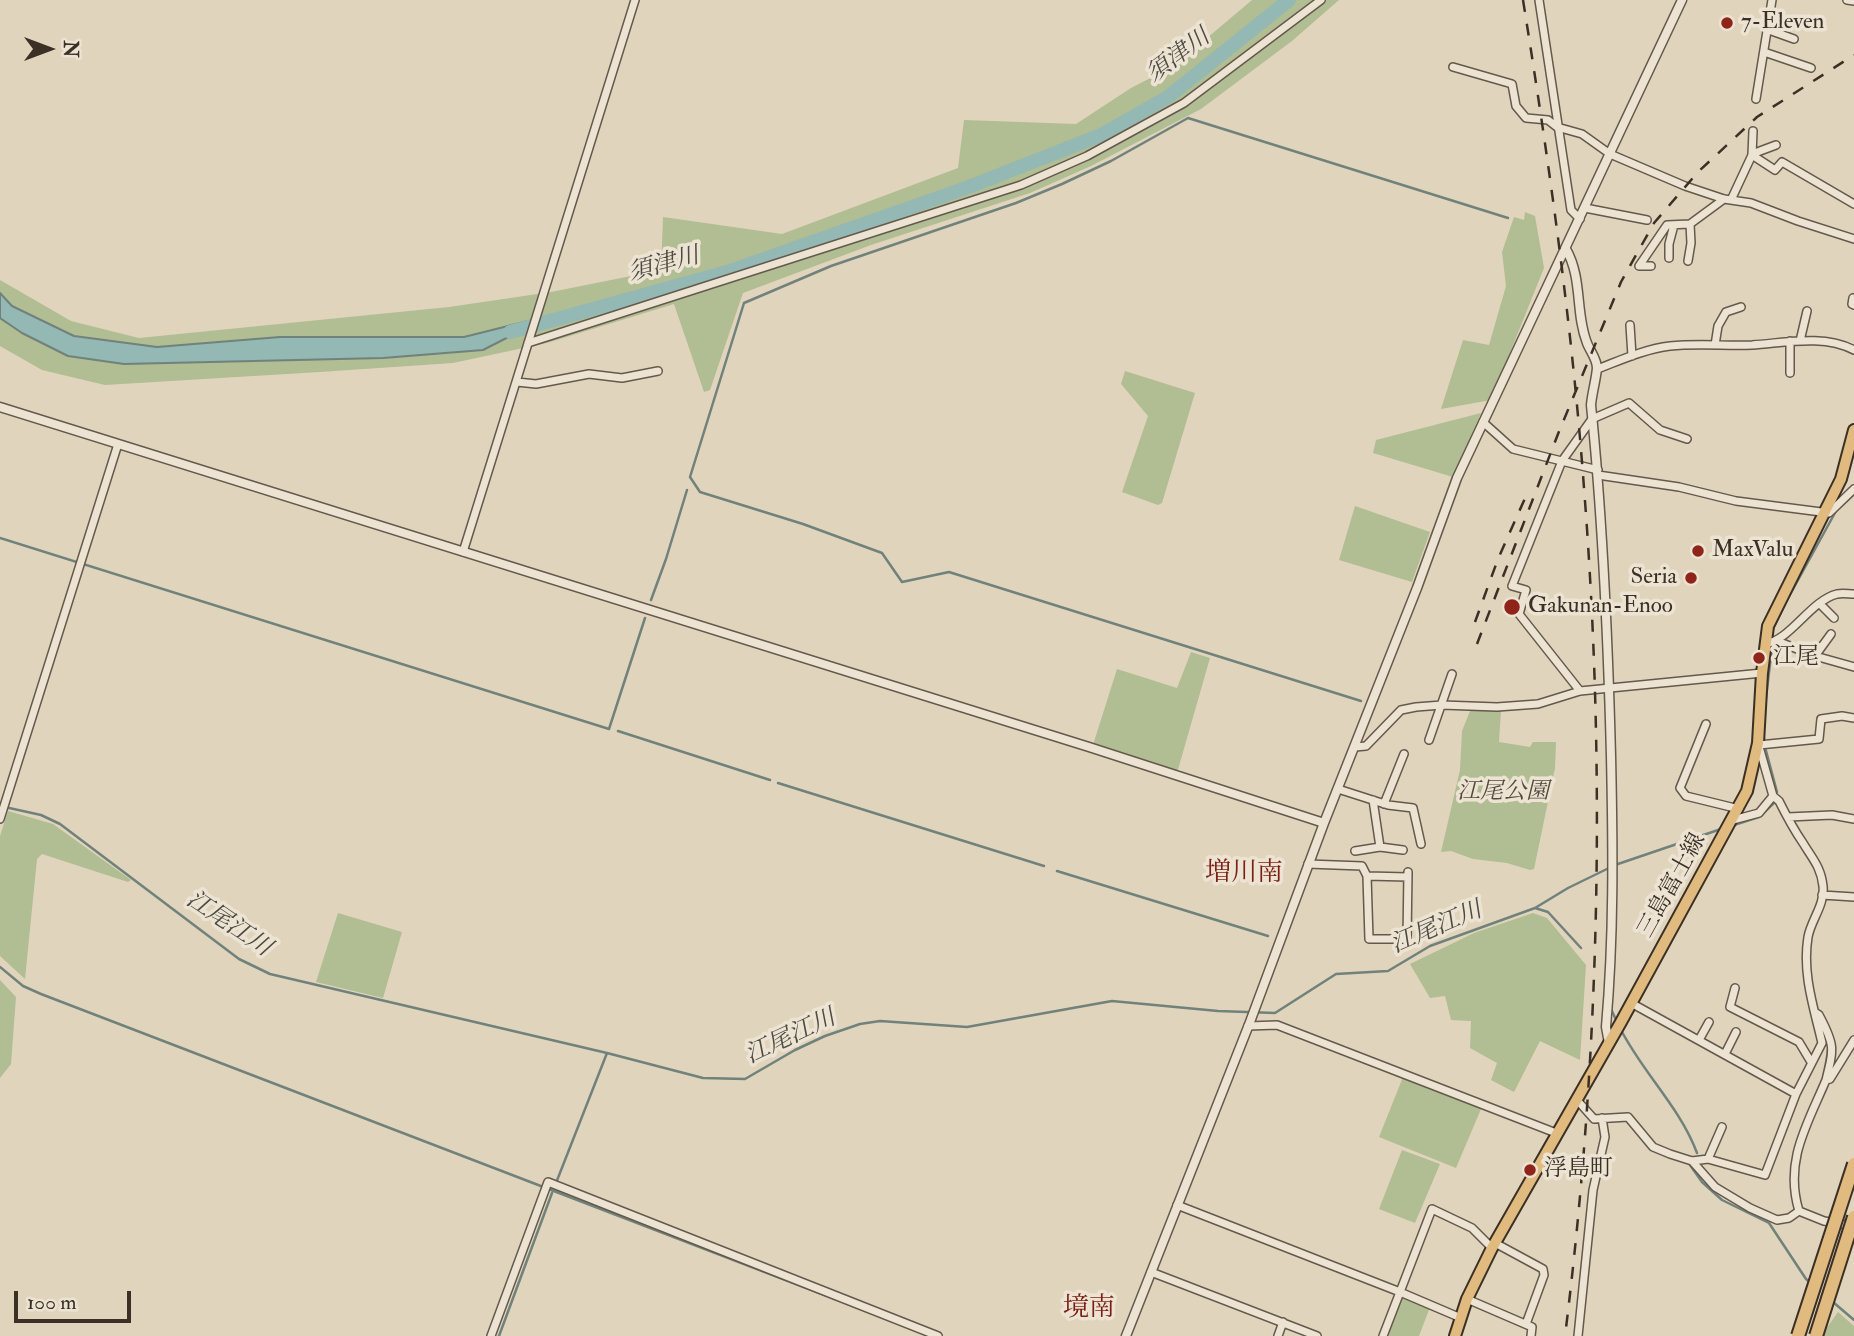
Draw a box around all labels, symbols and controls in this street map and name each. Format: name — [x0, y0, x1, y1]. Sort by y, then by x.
place label: 7-Eleven — [1741, 9, 1824, 37]
north arrow — [14, 14, 84, 84]
marker: 7-Eleven — [1719, 15, 1735, 31]
water label: 須津川 — [1142, 24, 1216, 90]
text: N — [58, 40, 82, 58]
water label: 須津川 — [625, 243, 703, 289]
place label: MaxValu — [1712, 537, 1793, 565]
marker: MaxValu — [1690, 543, 1706, 559]
place label: Seria — [1630, 564, 1677, 592]
marker: Seria — [1683, 570, 1699, 586]
place label: Gakunan-Enoo — [1528, 593, 1673, 621]
marker: Gakunan-Enoo — [1502, 597, 1522, 617]
place label: 江尾 — [1773, 644, 1819, 672]
marker: 江尾 — [1751, 650, 1767, 666]
park label: 江尾公園 — [1457, 779, 1549, 807]
street label: 三島富士線 — [1633, 829, 1713, 943]
district label: 増川南 — [1205, 858, 1283, 890]
water label: 江尾江川 — [180, 886, 276, 964]
water label: 江尾江川 — [1387, 897, 1487, 961]
water label: 江尾江川 — [741, 1005, 841, 1071]
place label: 浮島町 — [1544, 1156, 1613, 1184]
marker: 浮島町 — [1522, 1162, 1538, 1178]
scale bar — [18, 1276, 135, 1320]
text: 100 m — [27, 1289, 77, 1316]
district label: 境南 — [1063, 1293, 1115, 1325]

